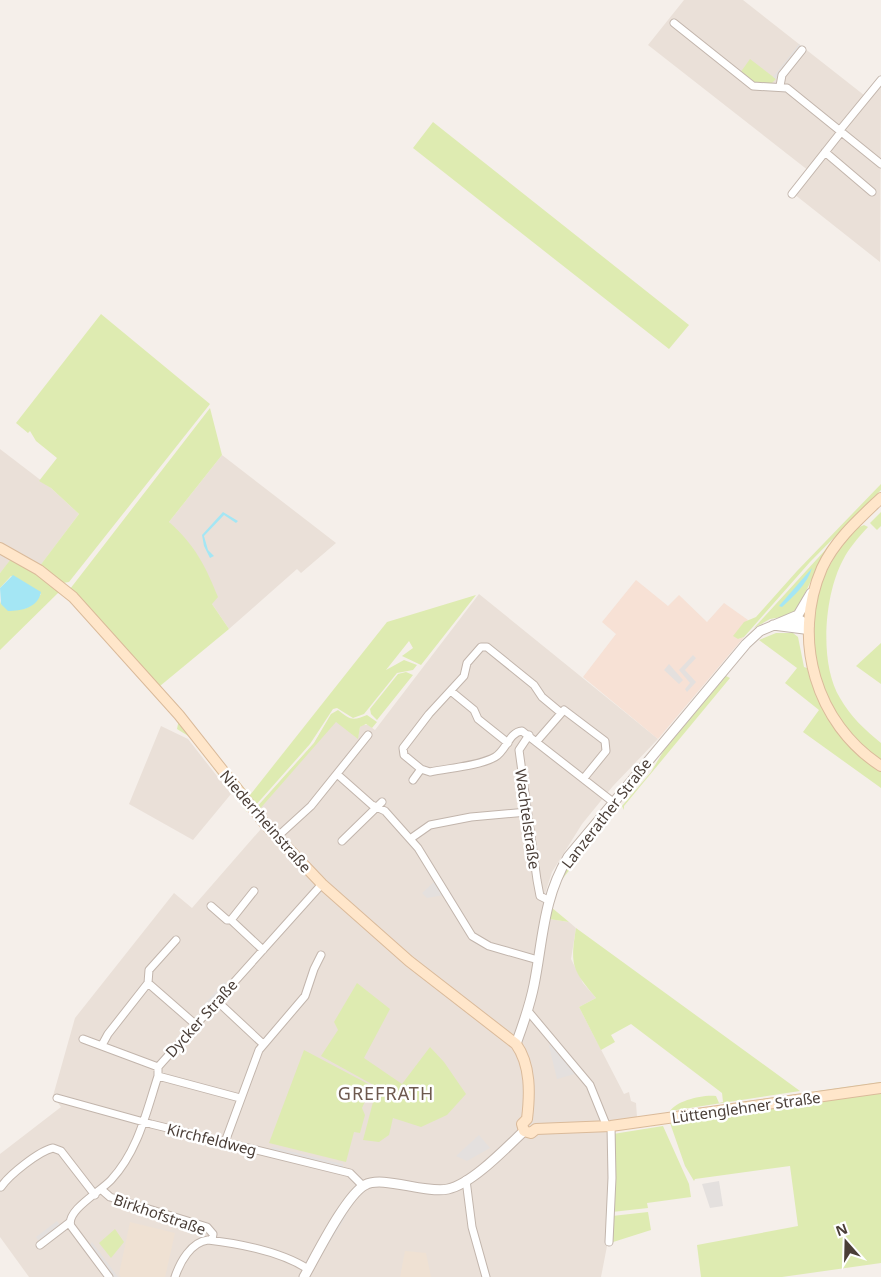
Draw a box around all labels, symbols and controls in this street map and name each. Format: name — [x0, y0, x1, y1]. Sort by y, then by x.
street label: Lanzerather Straße — [557, 754, 655, 872]
street label: Niederrheinstraße — [216, 766, 316, 876]
street label: Wachtelstraße — [511, 768, 545, 870]
street label: Dycker Straße — [161, 975, 241, 1061]
district label: GREFRATH — [338, 1081, 434, 1105]
street label: Lüttenglehner Straße — [670, 1087, 822, 1127]
street label: Kirchfeldweg — [165, 1118, 259, 1160]
street label: Birkhofstraße — [111, 1189, 209, 1239]
north arrow — [821, 1217, 871, 1267]
text: N — [833, 1218, 850, 1240]

